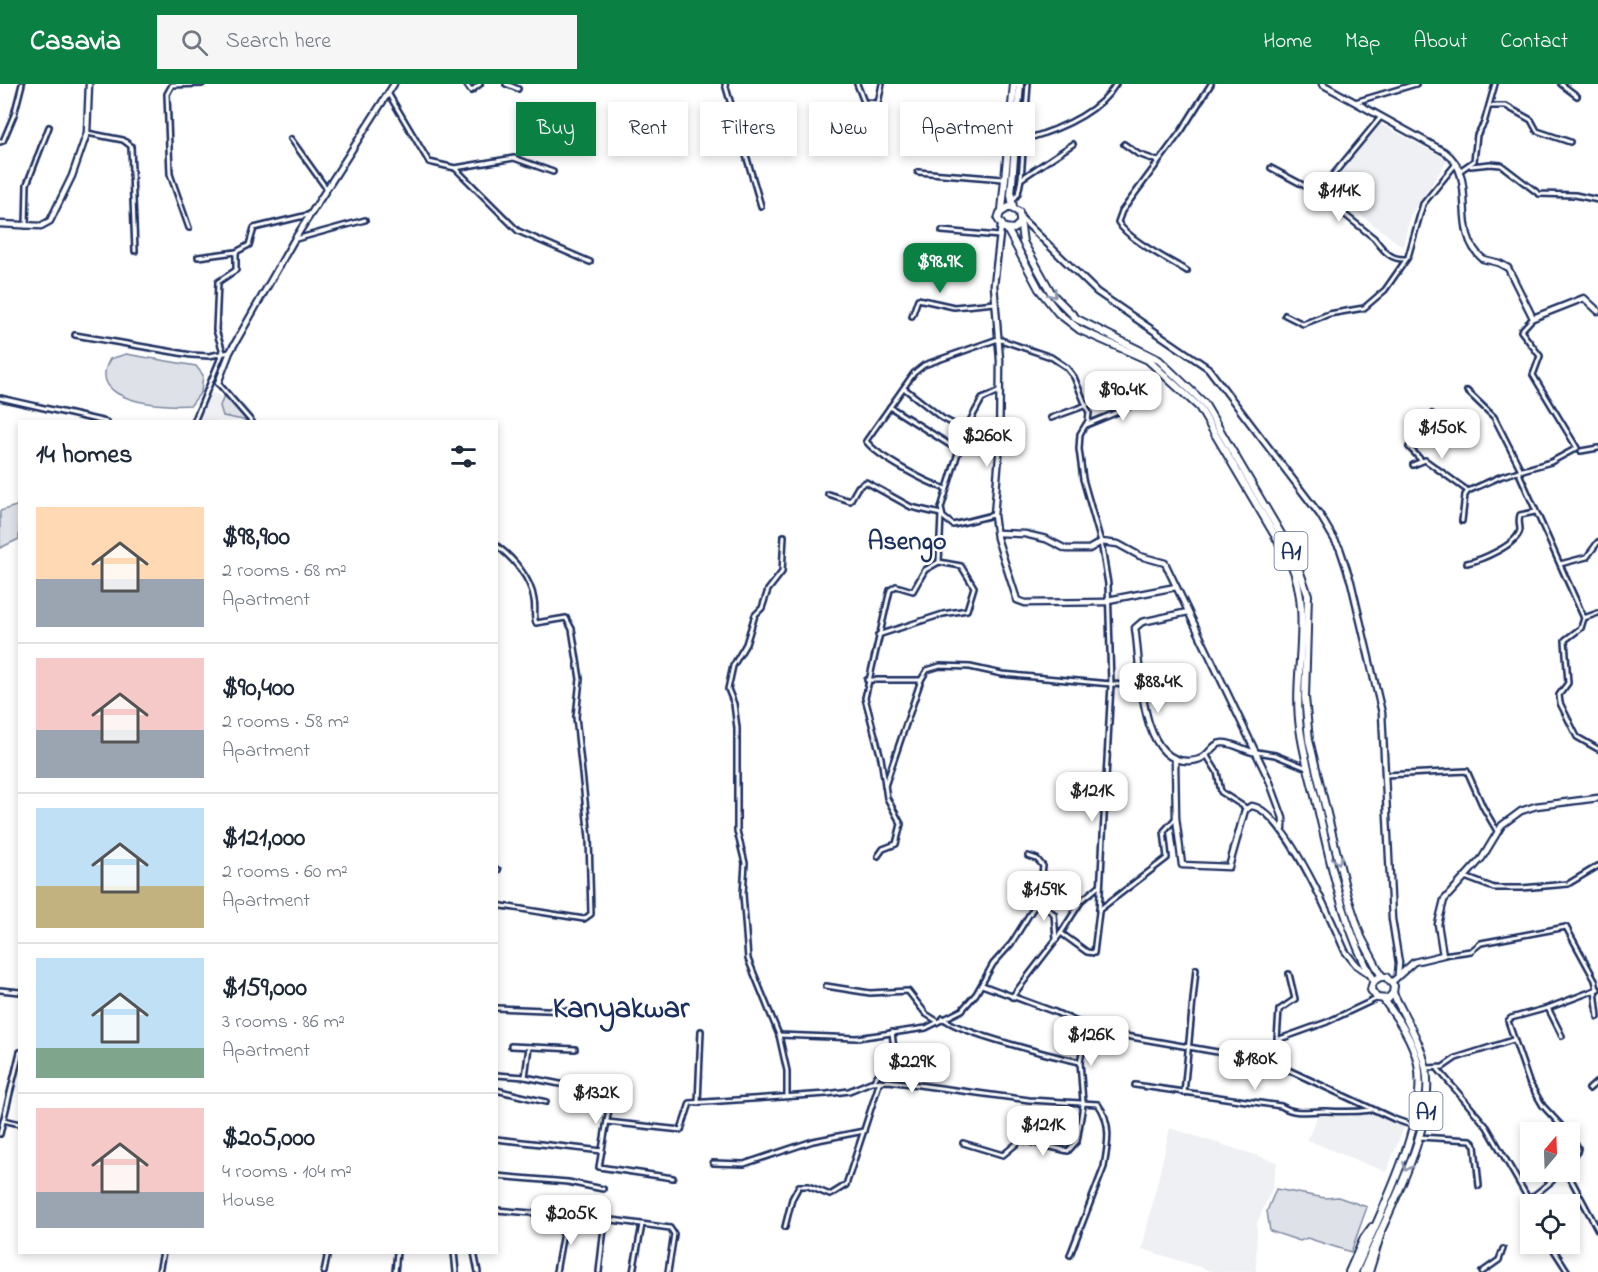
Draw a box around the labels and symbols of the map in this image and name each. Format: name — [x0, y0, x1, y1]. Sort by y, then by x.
pin: $114K — [1297, 172, 1381, 223]
pin: $98.9K — [891, 243, 989, 294]
one-way arrow — [1045, 288, 1056, 299]
pin: $90.4K — [1074, 371, 1172, 422]
pin: $150K — [1400, 409, 1484, 460]
pin: $260K — [945, 417, 1029, 468]
district label: Asengo — [868, 524, 946, 563]
road number: A1 — [1274, 532, 1308, 570]
pin: $88.4K — [1109, 663, 1207, 714]
pin: $121K — [1050, 772, 1134, 823]
one-way arrow — [1331, 855, 1344, 865]
pin: $159K — [1002, 871, 1086, 922]
district label: Kanyakwar — [553, 988, 690, 1032]
pin: $126K — [1049, 1016, 1133, 1067]
pin: $180K — [1213, 1040, 1297, 1091]
pin: $229K — [870, 1043, 954, 1094]
pin: $132K — [554, 1074, 638, 1125]
road number: A1 — [1410, 1092, 1442, 1130]
pin: $121K — [1001, 1106, 1085, 1157]
north arrow — [1520, 1122, 1580, 1182]
one-way arrow — [1402, 1161, 1414, 1172]
pin: $205K — [529, 1195, 613, 1246]

